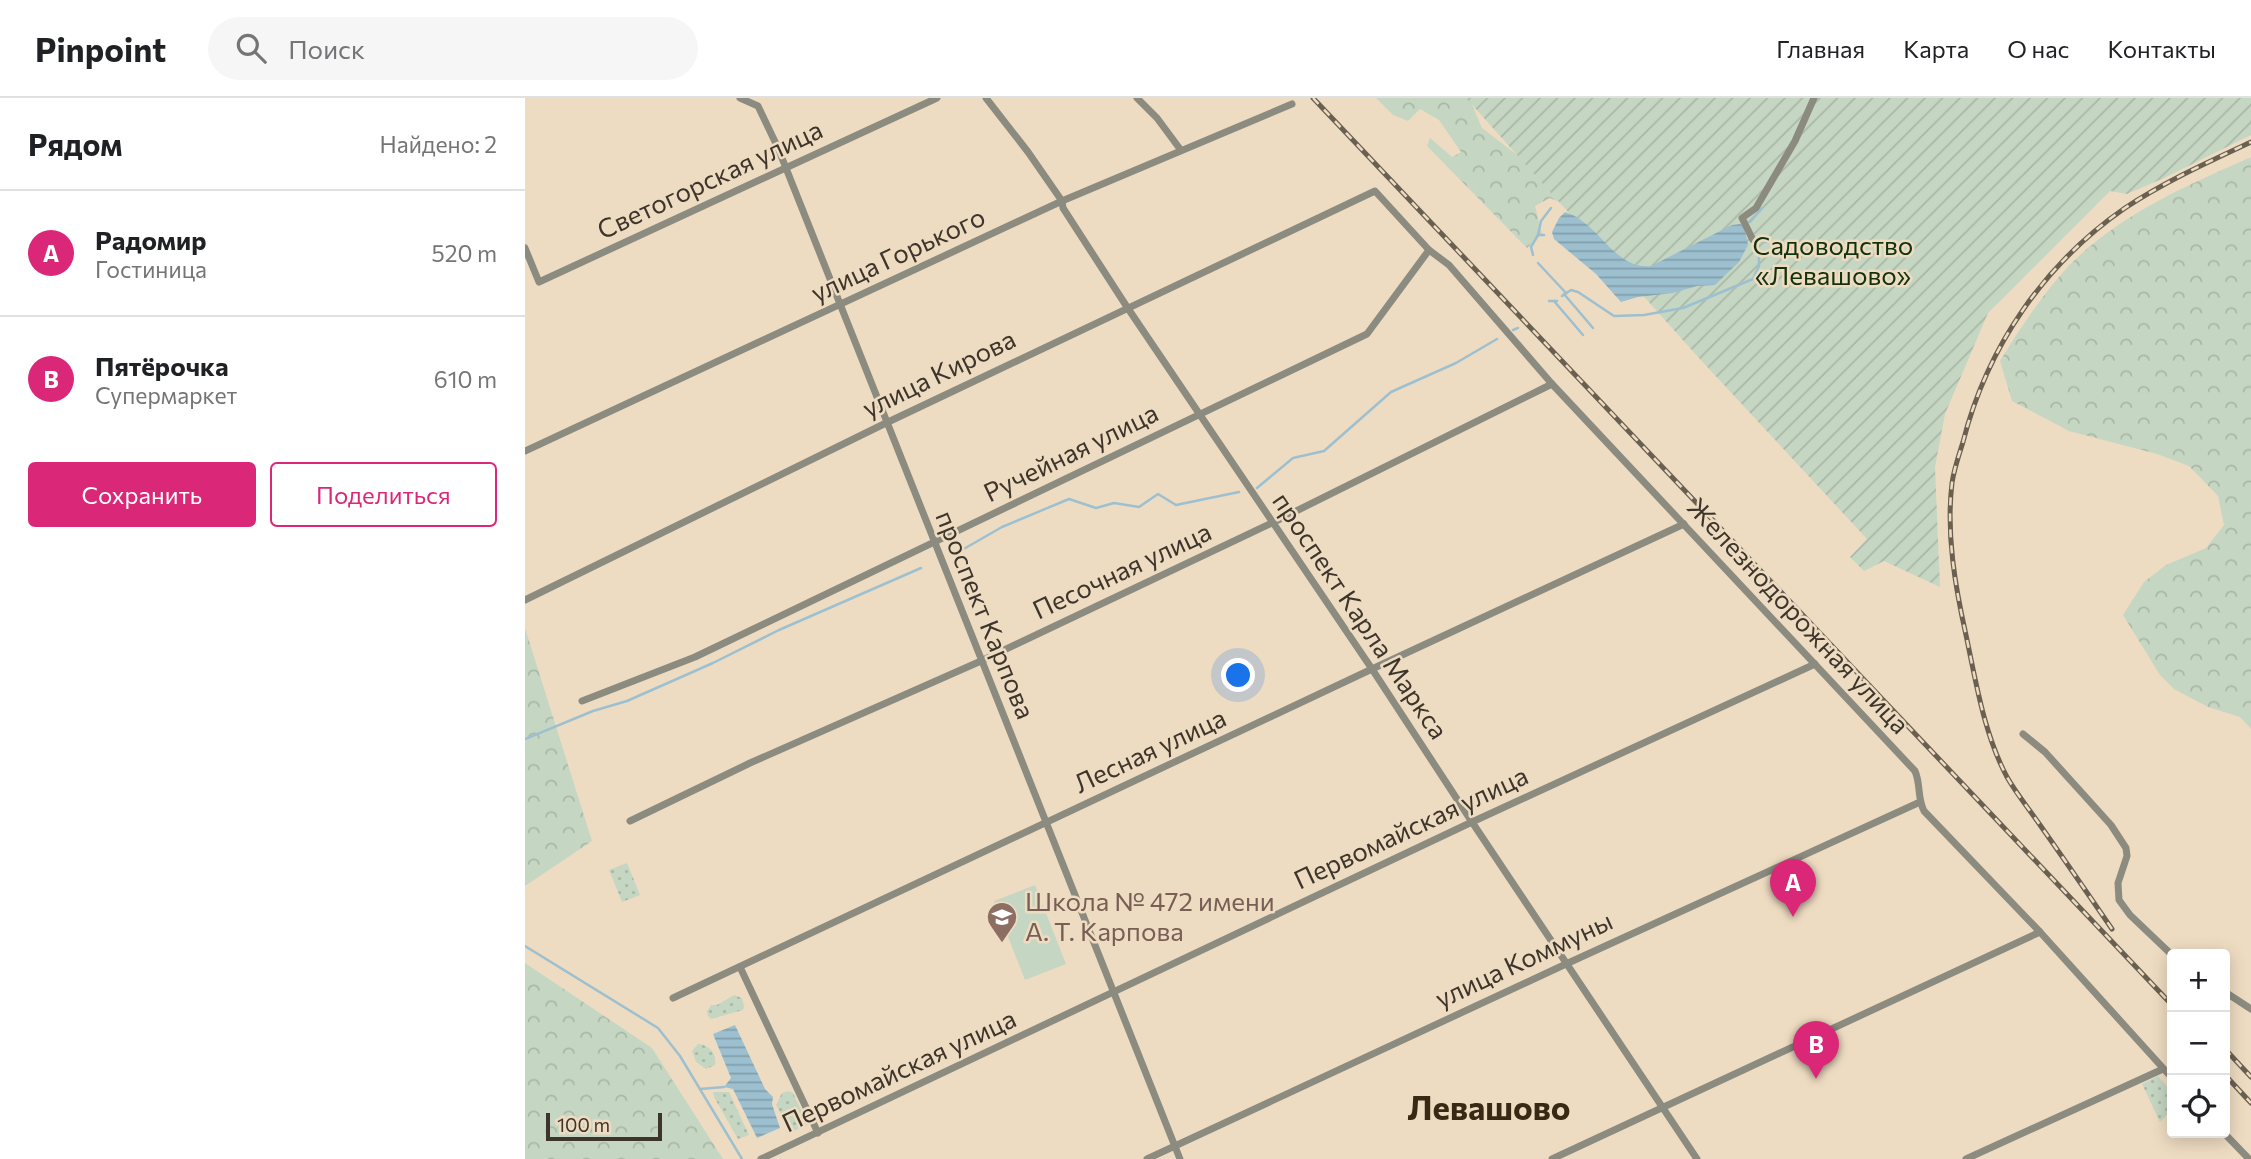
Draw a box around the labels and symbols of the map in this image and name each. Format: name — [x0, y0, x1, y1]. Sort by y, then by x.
street label: Светогорская улица — [592, 113, 827, 244]
street label: улица Горького — [805, 200, 989, 308]
park label: Садоводство «Левашово» — [1753, 229, 1913, 290]
street label: улица Кирова — [857, 322, 1020, 423]
street label: Ручейная улица — [978, 396, 1163, 507]
street label: проспект Карла Маркса — [1267, 486, 1455, 744]
street label: Железнодорожная улица — [1682, 491, 1916, 739]
street label: проспект Карпова — [930, 506, 1042, 723]
street label: Песочная улица — [1027, 515, 1216, 625]
your location — [1221, 658, 1255, 692]
street label: Лесная улица — [1068, 701, 1230, 798]
street label: Первомайская улица — [1288, 759, 1532, 894]
pin: A — [1770, 859, 1816, 917]
place label: Школа № 472 имени А. Т. Карпова — [1025, 885, 1275, 946]
school or university icon: Школа № 472 имени А. Т. Карпова — [985, 900, 1019, 944]
street label: улица Коммуны — [1430, 904, 1617, 1013]
street label: Первомайская улица — [776, 1002, 1020, 1137]
pin: B — [1793, 1021, 1839, 1079]
district label: Левашово — [1408, 1086, 1570, 1127]
scale bar — [546, 1110, 661, 1142]

